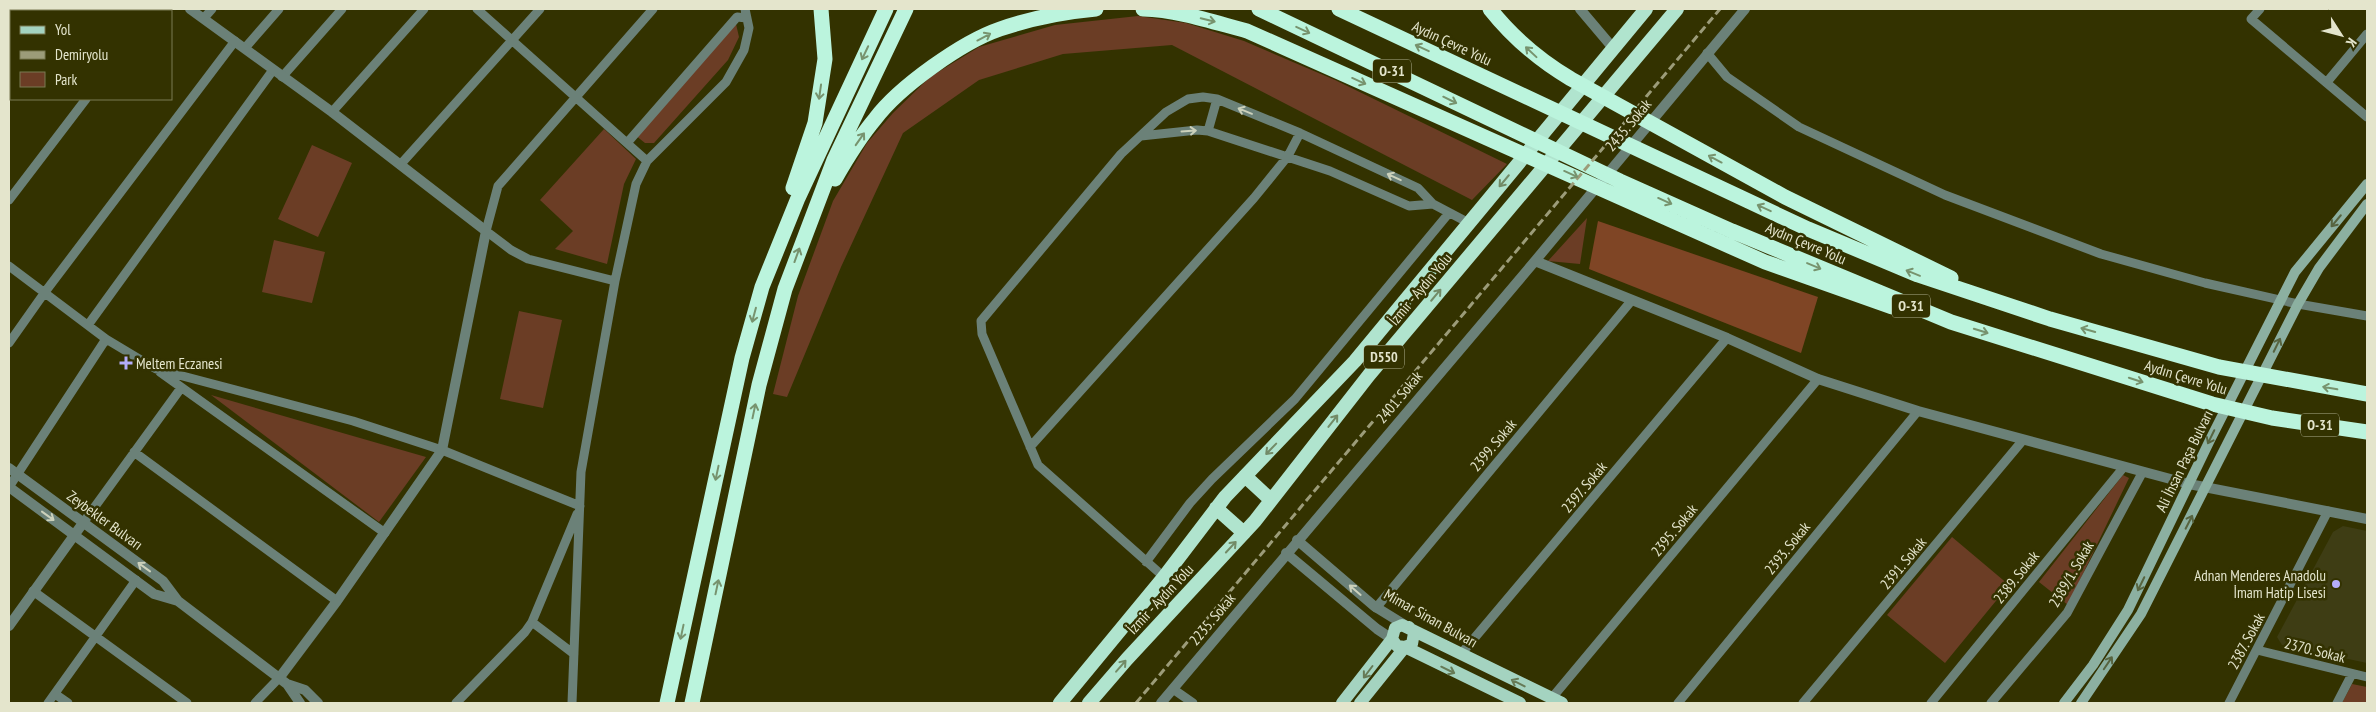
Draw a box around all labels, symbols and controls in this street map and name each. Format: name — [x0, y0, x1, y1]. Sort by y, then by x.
legend — [10, 10, 172, 100]
north arrow — [2316, 10, 2366, 60]
one-way arrow — [1200, 16, 1216, 26]
street label: Aydın Çevre Yolu — [1409, 16, 1495, 70]
text: Yol — [55, 20, 71, 39]
one-way arrow — [1295, 25, 1310, 35]
one-way arrow — [976, 32, 991, 41]
text: K — [2342, 34, 2361, 51]
one-way arrow — [1415, 43, 1430, 52]
text: Demiryolu — [55, 45, 108, 64]
one-way arrow — [860, 45, 869, 60]
one-way arrow — [1524, 46, 1537, 58]
road number: O-31 — [1373, 59, 1411, 82]
text: Park — [55, 70, 77, 89]
one-way arrow — [1351, 76, 1366, 86]
one-way arrow — [814, 84, 824, 100]
one-way arrow — [1442, 95, 1457, 105]
street label: 2435. Sokak — [1601, 95, 1655, 155]
one-way arrow — [1238, 105, 1253, 115]
one-way arrow — [1180, 126, 1196, 135]
one-way arrow — [855, 132, 865, 146]
one-way arrow — [1708, 154, 1722, 164]
one-way arrow — [1563, 170, 1578, 180]
one-way arrow — [1387, 171, 1402, 181]
one-way arrow — [1498, 174, 1509, 187]
one-way arrow — [1657, 196, 1672, 206]
one-way arrow — [1757, 203, 1772, 213]
one-way arrow — [2330, 215, 2341, 228]
street label: Aydın Çevre Yolu — [1763, 218, 1849, 268]
one-way arrow — [793, 247, 802, 263]
street label: İzmir - Aydın Yolu — [1384, 249, 1456, 329]
one-way arrow — [1806, 261, 1821, 271]
one-way arrow — [1906, 267, 1921, 277]
one-way arrow — [1431, 289, 1442, 302]
road number: O-31 — [1892, 294, 1930, 318]
one-way arrow — [749, 307, 758, 323]
one-way arrow — [2080, 324, 2096, 334]
one-way arrow — [1973, 327, 1989, 337]
one-way arrow — [2272, 338, 2282, 353]
road number: D550 — [1364, 346, 1404, 368]
place label: Meltem Eczanesi — [136, 354, 223, 373]
street label: Aydın Çevre Yolu — [2142, 355, 2230, 399]
marker: Meltem Eczanesi — [120, 357, 132, 369]
street label: 2401. Sokak — [1372, 367, 1426, 427]
one-way arrow — [2128, 376, 2144, 385]
one-way arrow — [2323, 382, 2339, 392]
one-way arrow — [749, 403, 759, 419]
street label: Ali İhsan Paşa Bulvarı — [2151, 407, 2217, 515]
one-way arrow — [1328, 414, 1338, 428]
road number: O-31 — [2301, 414, 2339, 436]
street label: 2399. Sokak — [1466, 415, 1520, 475]
one-way arrow — [2206, 429, 2215, 444]
one-way arrow — [1265, 442, 1277, 455]
street label: 2397. Sokak — [1557, 457, 1611, 516]
one-way arrow — [712, 465, 721, 481]
street label: Zeybekler Bulvarı — [63, 486, 147, 554]
street label: 2395. Sokak — [1647, 500, 1701, 560]
one-way arrow — [41, 511, 55, 521]
one-way arrow — [2185, 515, 2194, 530]
street label: 2393. Sokak — [1760, 518, 1814, 578]
street label: 2391. Sokak — [1876, 533, 1930, 593]
street label: 2389/1. Sokak — [2044, 537, 2098, 611]
one-way arrow — [1225, 540, 1237, 553]
street label: 2389. Sokak — [1989, 547, 2043, 607]
street label: İzmir - Aydın Yolu — [1123, 560, 1197, 638]
one-way arrow — [137, 562, 151, 572]
place label: Adnan Menderes Anadolu İmam Hatip Lisesi — [2194, 566, 2326, 602]
one-way arrow — [2136, 576, 2146, 591]
marker: Adnan Menderes Anadolu İmam Hatip Lisesi — [2330, 578, 2342, 590]
one-way arrow — [712, 579, 722, 595]
street label: Mimar Sinan Bulvarı — [1381, 584, 1481, 652]
one-way arrow — [1349, 585, 1362, 596]
street label: 2235. Sokak — [1185, 589, 1239, 649]
street label: 2387. Sokak — [2223, 609, 2269, 672]
one-way arrow — [677, 624, 687, 640]
street label: 2370. Sokak — [2282, 633, 2348, 667]
one-way arrow — [2103, 656, 2113, 670]
one-way arrow — [1115, 660, 1126, 673]
one-way arrow — [1363, 665, 1373, 679]
one-way arrow — [1441, 665, 1456, 675]
one-way arrow — [1511, 678, 1526, 687]

